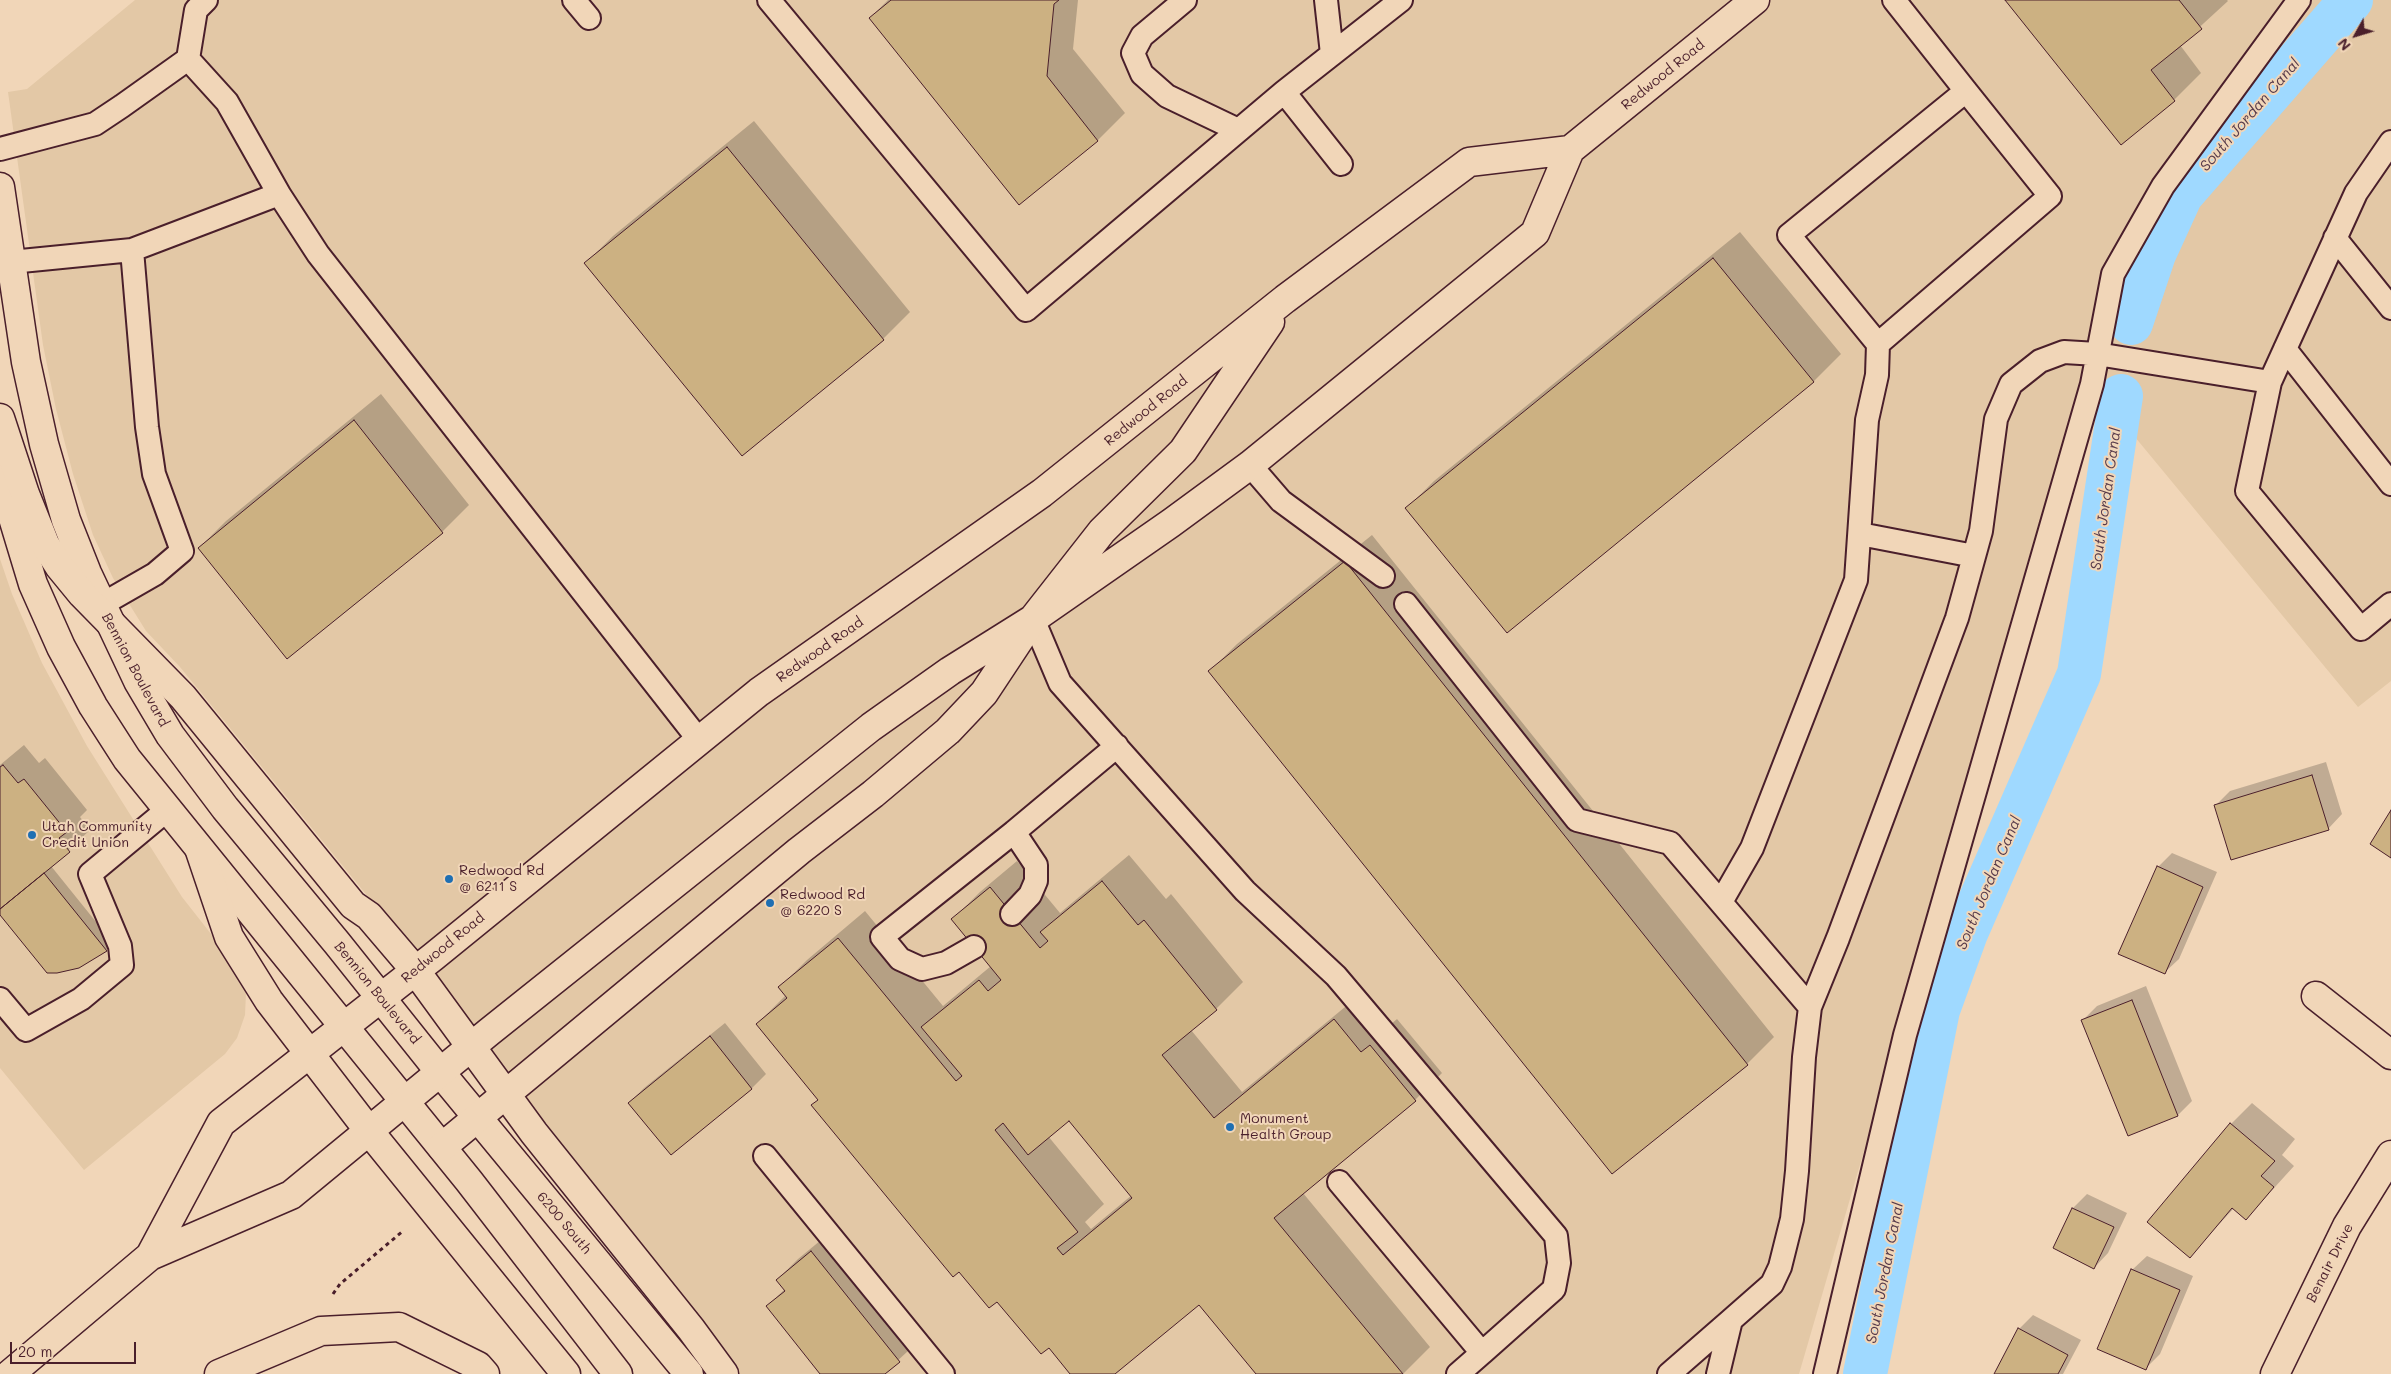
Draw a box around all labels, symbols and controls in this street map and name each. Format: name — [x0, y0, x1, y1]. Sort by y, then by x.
north arrow — [2331, 10, 2381, 60]
text: N — [2333, 35, 2355, 55]
street label: Redwood Road — [1618, 36, 1708, 114]
water label: South Jordan Canal — [2196, 55, 2304, 175]
street label: Redwood Road — [1101, 372, 1191, 450]
water label: South Jordan Canal — [2087, 427, 2125, 571]
street label: Bennion Boulevard — [98, 610, 172, 730]
street label: Redwood Road — [773, 614, 867, 686]
water label: South Jordan Canal — [1953, 813, 2025, 953]
place label: Utah Community Credit Union — [42, 819, 152, 852]
marker: Utah Community Credit Union — [26, 829, 38, 841]
place label: Redwood Rd @ 6211 S — [459, 863, 544, 896]
marker: Redwood Rd @ 6211 S — [443, 873, 455, 885]
place label: Redwood Rd @ 6220 S — [780, 887, 865, 920]
marker: Redwood Rd @ 6220 S — [764, 897, 776, 909]
street label: Redwood Road — [398, 909, 488, 987]
street label: Bennion Boulevard — [331, 939, 423, 1047]
place label: Monument Health Group — [1240, 1111, 1331, 1144]
marker: Monument Health Group — [1224, 1121, 1236, 1133]
street label: 6200 South — [533, 1189, 595, 1257]
water label: South Jordan Canal — [1862, 1201, 1908, 1345]
street label: Benair Drive — [2303, 1221, 2357, 1305]
scale bar — [12, 1332, 139, 1364]
text: 20 m — [18, 1341, 52, 1361]

